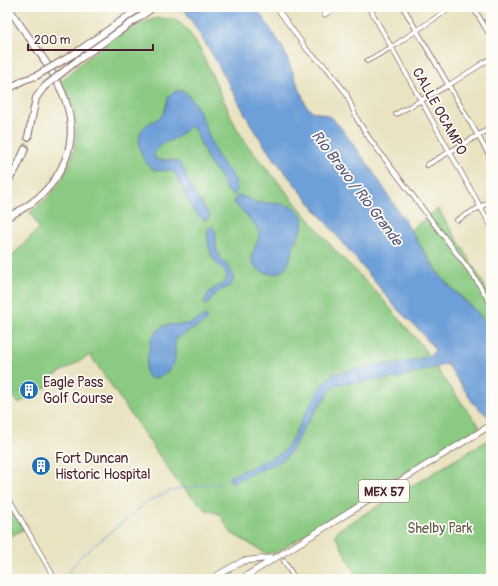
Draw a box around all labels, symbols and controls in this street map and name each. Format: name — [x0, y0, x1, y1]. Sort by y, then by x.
scale bar — [28, 26, 153, 52]
text: 200 m — [34, 33, 71, 48]
street label: CALLE OCAMPO — [409, 65, 471, 158]
water label: Río Bravo / Rio Grande — [307, 127, 407, 251]
place label: Eagle Pass Golf Course — [43, 374, 113, 407]
building icon: Eagle Pass Golf Course — [18, 379, 40, 401]
place label: Fort Duncan Historic Hospital — [55, 450, 151, 483]
building icon: Fort Duncan Historic Hospital — [30, 455, 52, 477]
road number: MEX 57 — [359, 480, 409, 502]
park label: Shelby Park — [407, 520, 473, 537]

